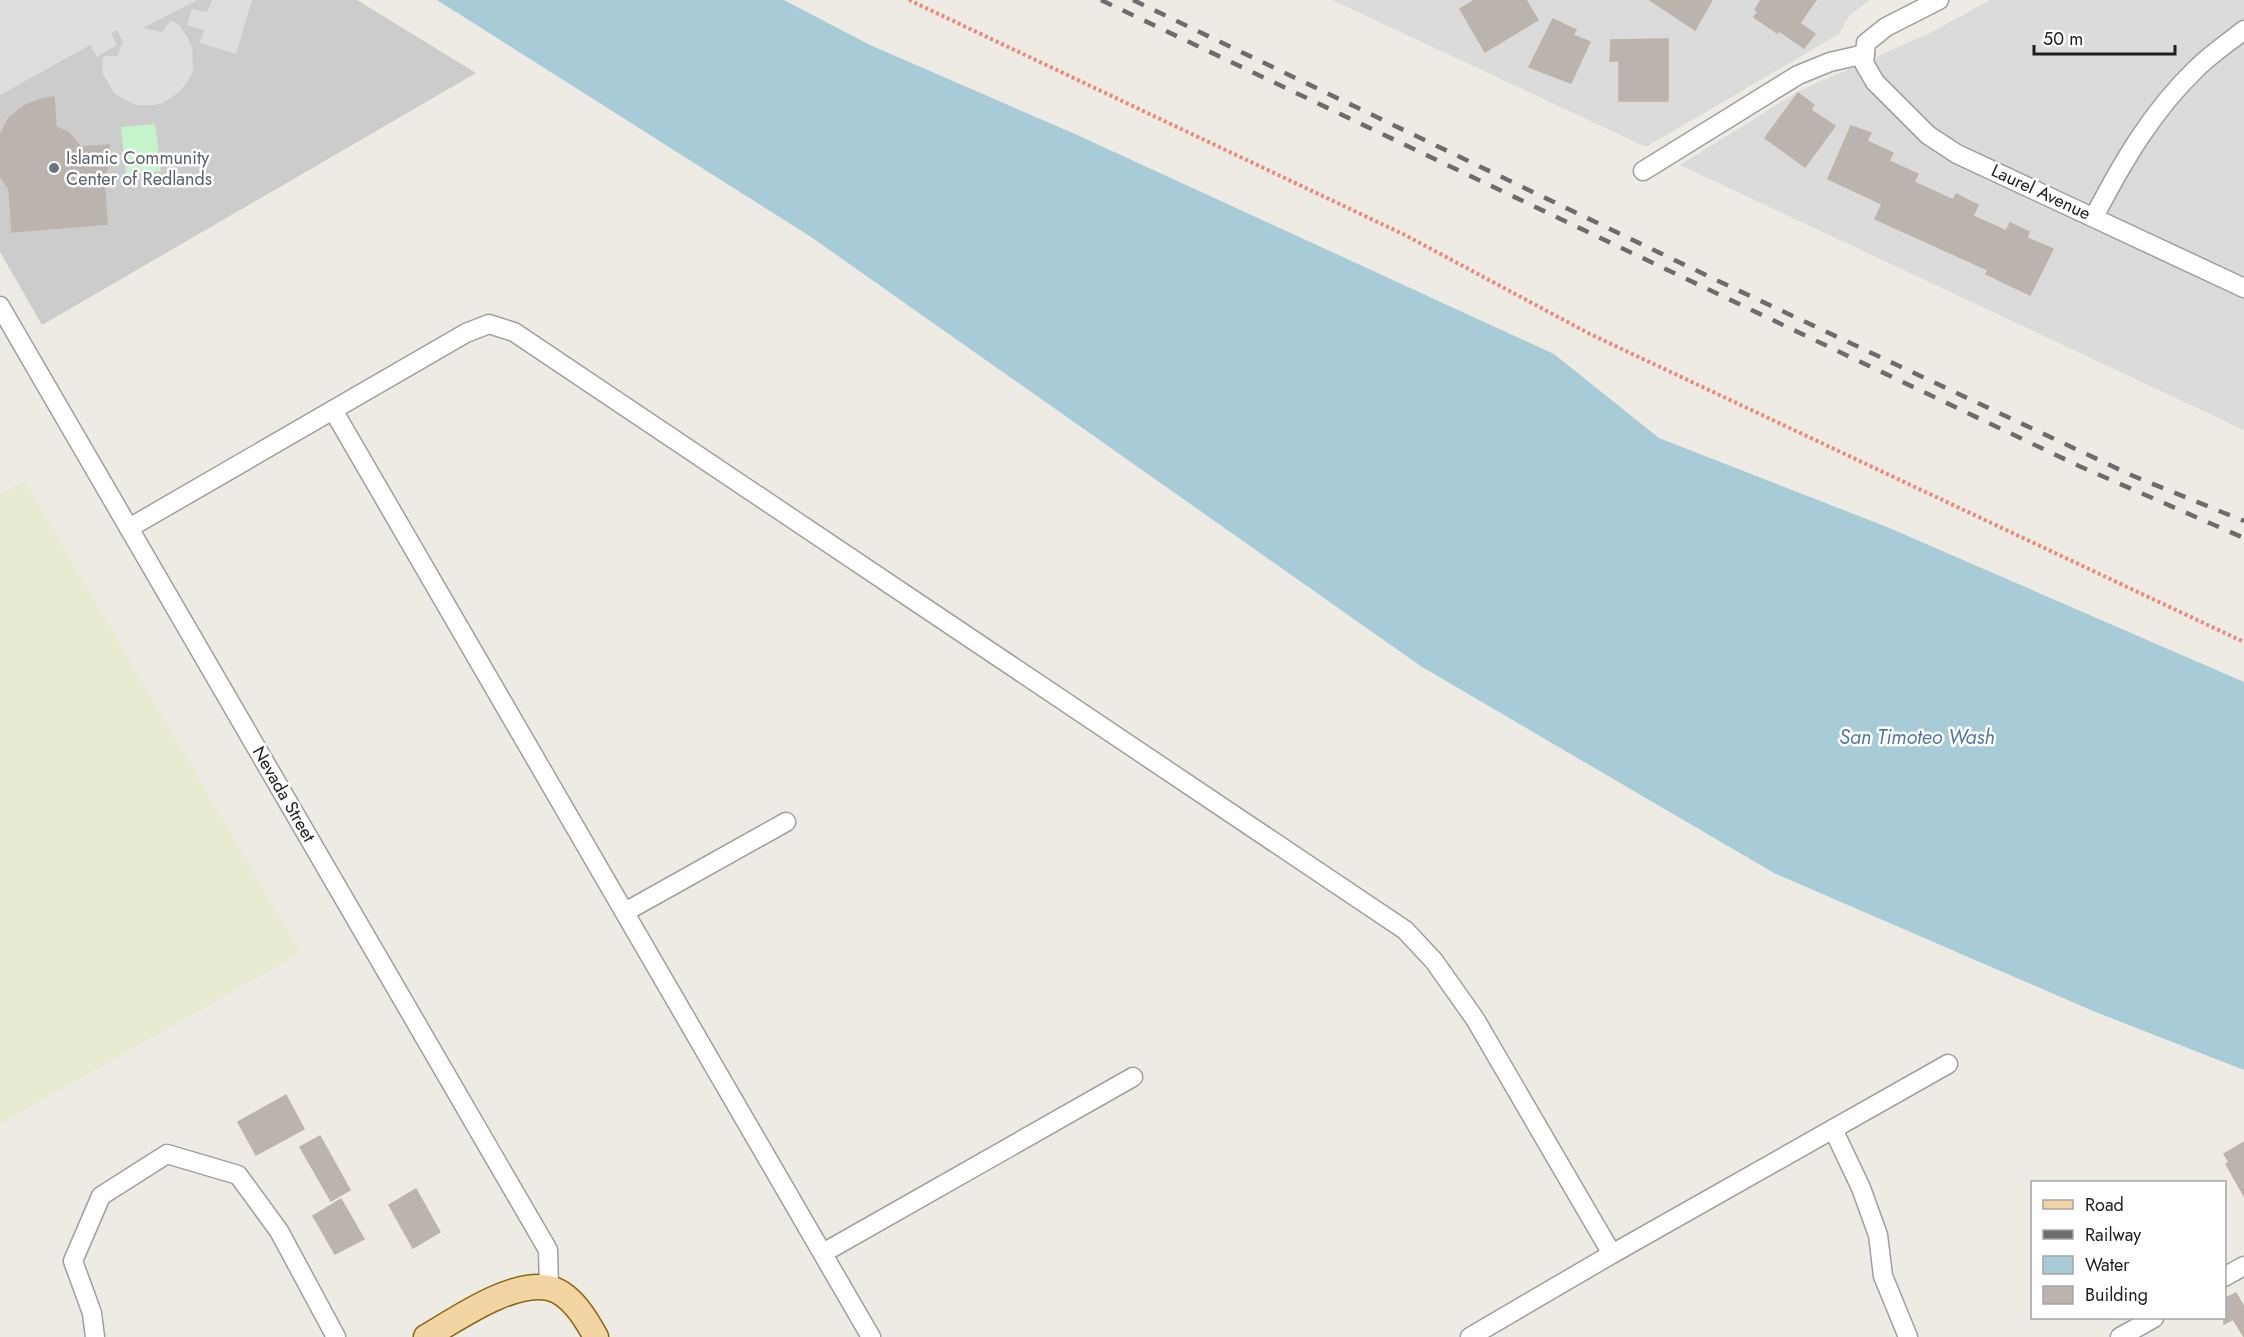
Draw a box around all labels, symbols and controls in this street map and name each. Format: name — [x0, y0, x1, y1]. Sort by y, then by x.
scale bar — [2034, 18, 2175, 56]
text: 50 m — [2043, 26, 2083, 52]
place label: Islamic Community Center of Redlands — [66, 145, 212, 192]
street label: Laurel Avenue — [1987, 158, 2095, 226]
marker: Islamic Community Center of Redlands — [47, 161, 61, 175]
water label: San Timoteo Wash — [1839, 723, 1995, 752]
street label: Nevada Street — [246, 741, 322, 847]
legend — [2031, 1181, 2226, 1319]
text: Road — [2085, 1192, 2124, 1218]
text: Railway — [2085, 1222, 2141, 1248]
text: Water — [2085, 1252, 2130, 1278]
text: Building — [2085, 1282, 2148, 1308]

